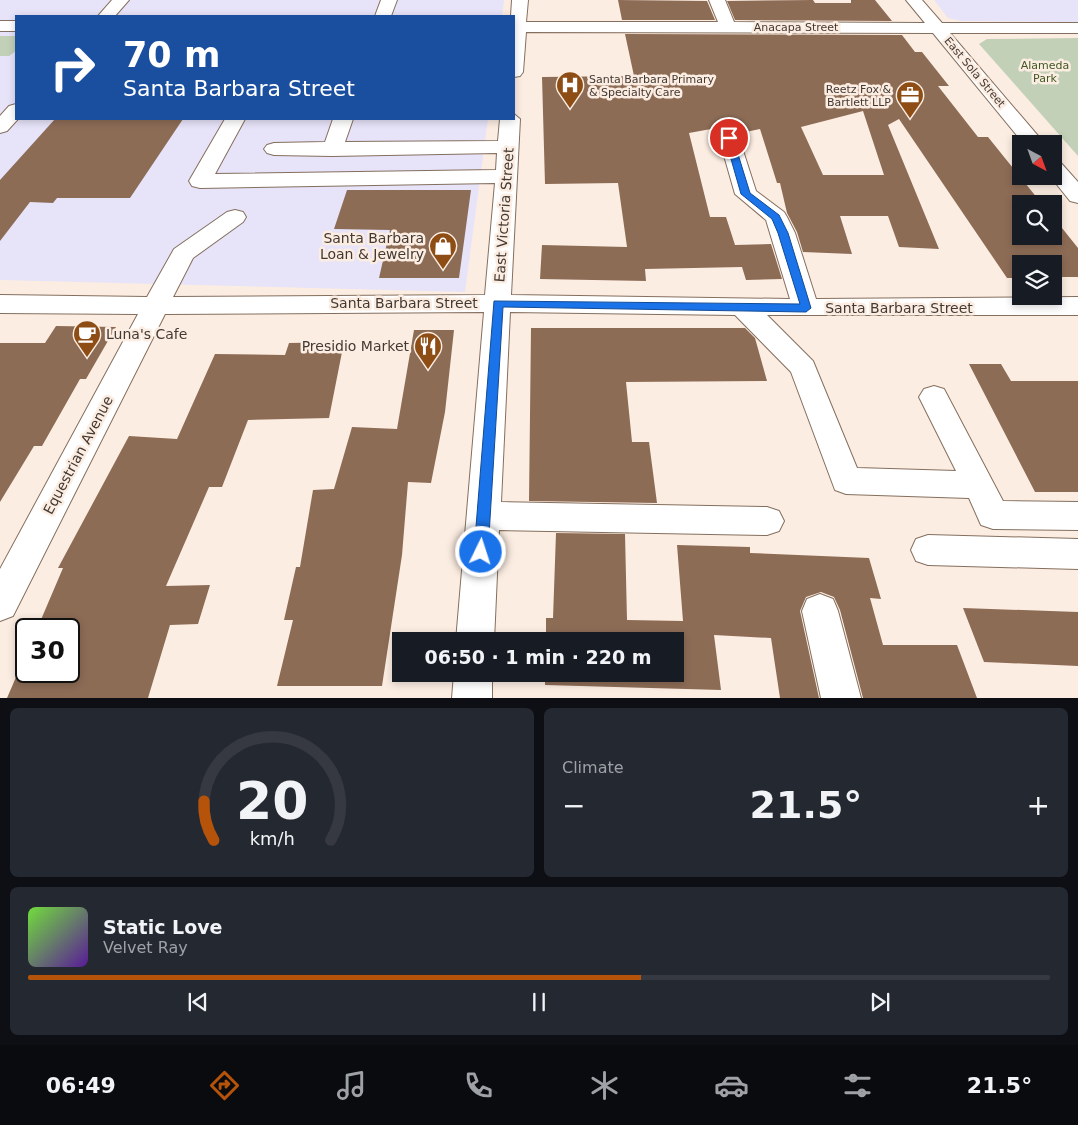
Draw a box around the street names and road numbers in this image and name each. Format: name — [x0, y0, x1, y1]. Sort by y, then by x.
street label: Anacapa Street — [754, 21, 839, 34]
street label: East Sola Street — [941, 35, 1008, 111]
street label: East Victoria Street — [491, 147, 517, 283]
street label: Santa Barbara Street — [330, 295, 478, 311]
street label: Santa Barbara Street — [825, 300, 973, 316]
street label: Equestrian Avenue — [40, 393, 116, 517]

